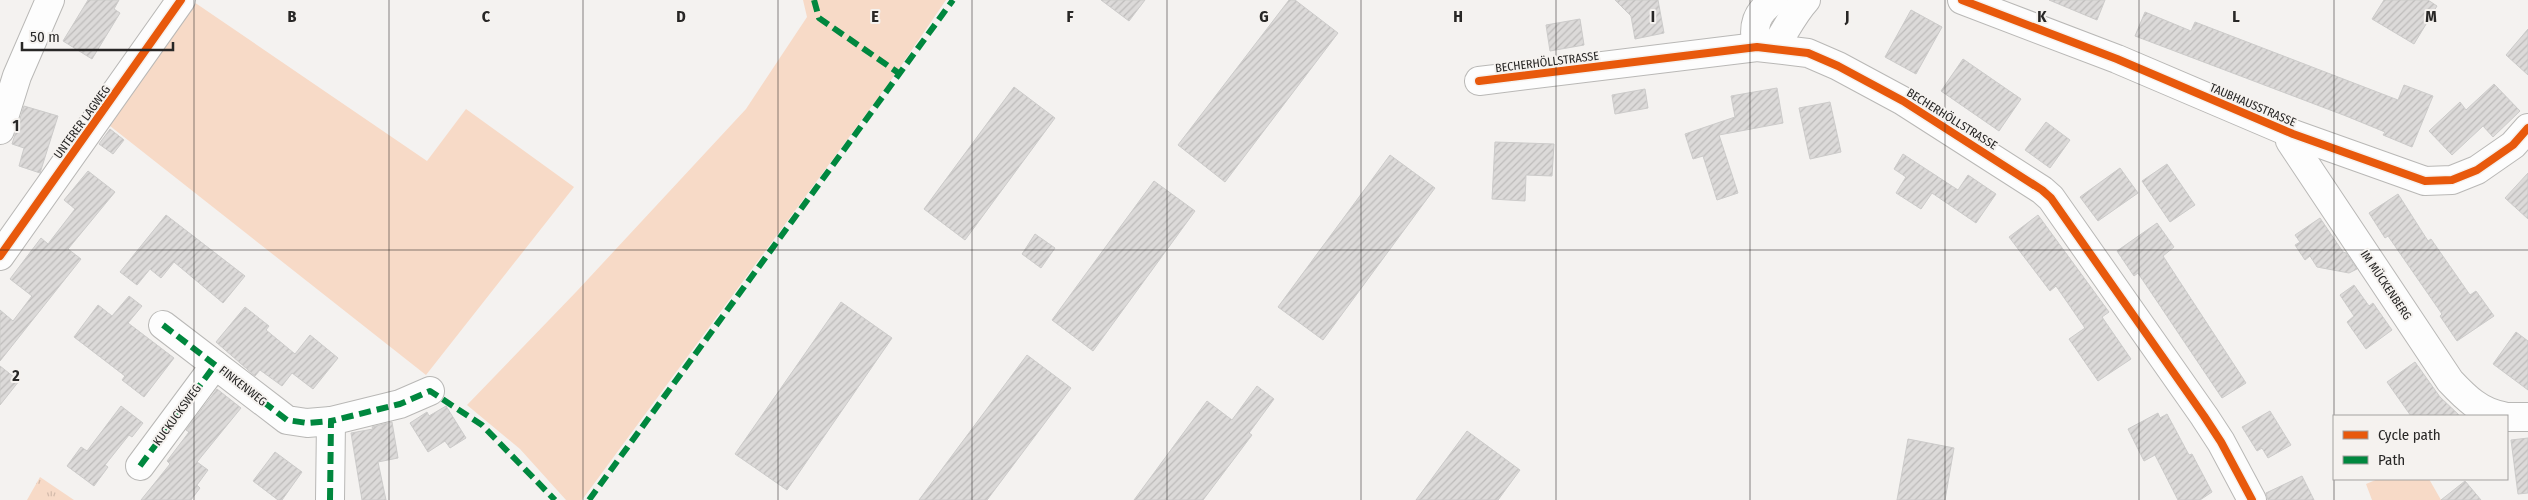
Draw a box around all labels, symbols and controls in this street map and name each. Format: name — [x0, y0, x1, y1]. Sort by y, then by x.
text: B — [288, 7, 297, 26]
text: C — [482, 7, 491, 26]
text: D — [676, 7, 686, 26]
text: E — [871, 7, 879, 26]
text: F — [1066, 7, 1074, 26]
text: G — [1259, 7, 1269, 26]
text: H — [1453, 7, 1463, 26]
text: I — [1651, 7, 1655, 26]
text: J — [1844, 7, 1849, 26]
text: K — [2037, 7, 2047, 26]
text: L — [2232, 7, 2240, 26]
text: M — [2425, 7, 2437, 26]
scale bar — [22, 20, 174, 52]
text: 50 m — [30, 28, 60, 46]
street label: BECHERHÖLLSTRASSE — [1494, 47, 1600, 75]
street label: TAUBHAUSSTRASSE — [2208, 80, 2299, 130]
street label: UNTERER LAGWEG — [51, 83, 113, 161]
street label: BECHERHÖLLSTRASSE — [1904, 84, 2001, 153]
text: 1 — [13, 116, 19, 135]
street label: IM MÜCKENBERG — [2358, 246, 2416, 323]
street label: FINKENWEG — [217, 363, 270, 409]
text: 2 — [11, 366, 20, 385]
street label: KUCKUCKSWEG — [150, 382, 204, 448]
legend — [2333, 415, 2508, 480]
text: Cycle path — [2378, 426, 2441, 444]
text: Path — [2378, 451, 2405, 469]

